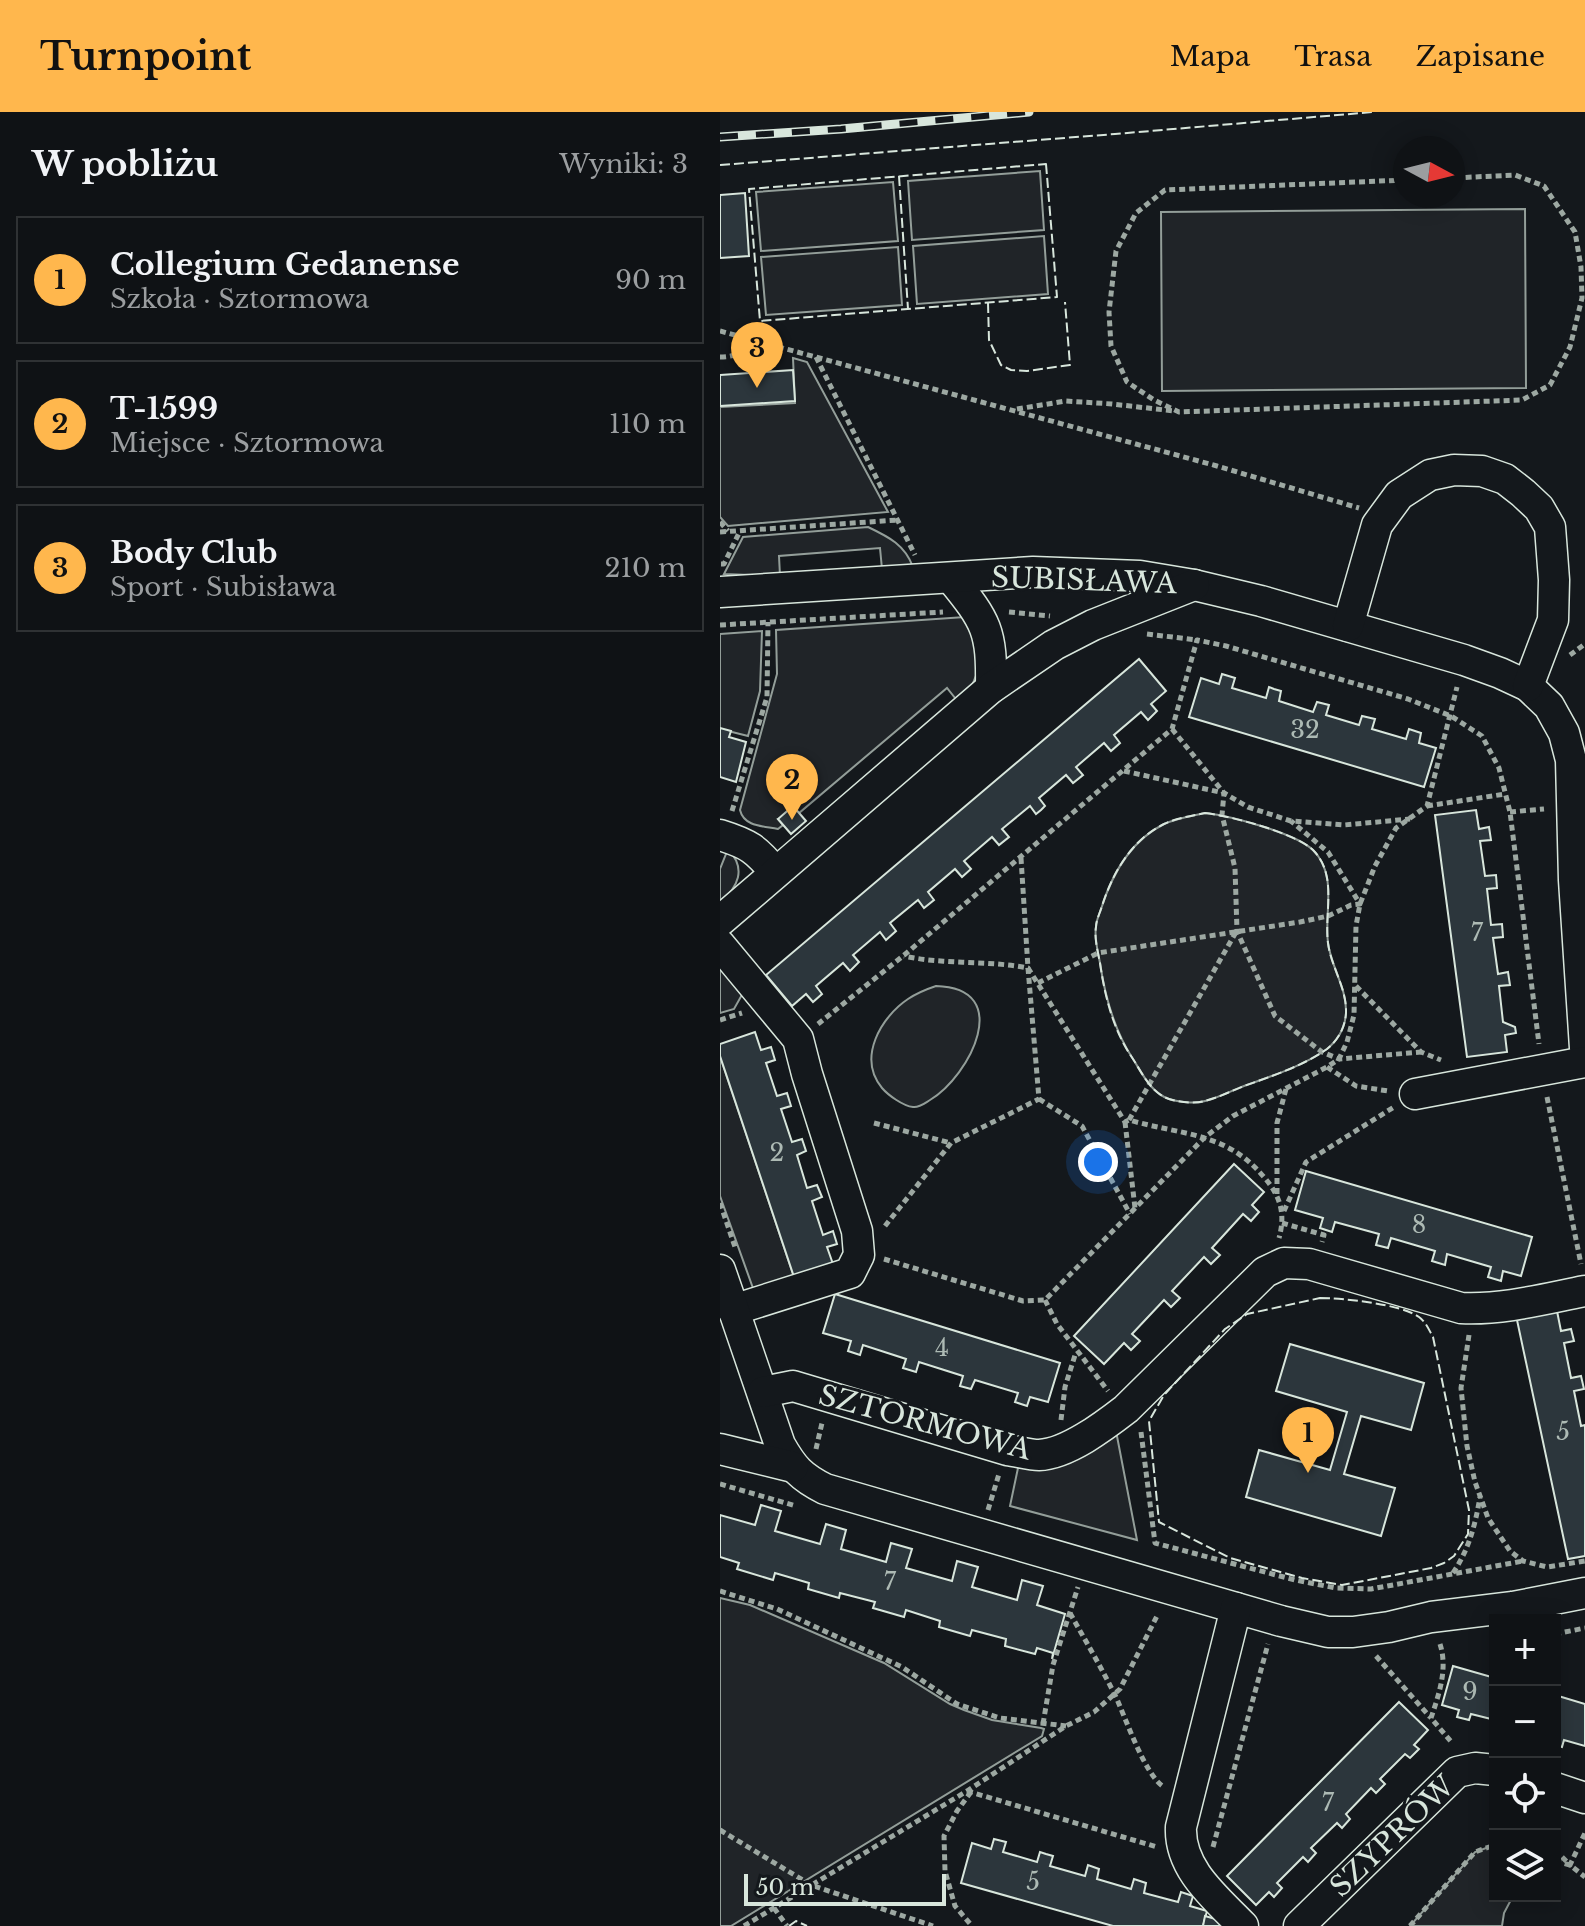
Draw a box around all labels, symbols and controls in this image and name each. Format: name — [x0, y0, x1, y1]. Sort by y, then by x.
text: Turnpoint — [40, 33, 251, 80]
text: Mapa — [1170, 39, 1250, 74]
text: Trasa — [1294, 39, 1372, 74]
text: Zapisane — [1416, 39, 1545, 74]
north arrow — [1393, 136, 1465, 208]
text: W pobliżu — [32, 143, 218, 185]
text: Wyniki: 3 — [559, 148, 688, 180]
text: Collegium Gedanense — [110, 246, 459, 283]
text: 1 — [54, 264, 66, 296]
text: 90 m — [615, 264, 686, 296]
text: Szkoła · Sztormowa — [110, 283, 369, 315]
pin: 3 — [731, 322, 783, 388]
text: T-1599 — [110, 390, 218, 427]
text: 2 — [52, 408, 68, 440]
text: 110 m — [609, 408, 686, 440]
text: Miejsce · Sztormowa — [110, 427, 384, 459]
text: Body Club — [110, 534, 277, 571]
text: 3 — [52, 552, 68, 584]
text: 210 m — [604, 552, 686, 584]
street label: SUBISŁAWA — [991, 560, 1178, 601]
text: Sport · Subisława — [110, 571, 336, 603]
house number: 32 — [1290, 715, 1320, 744]
pin: 2 — [766, 754, 818, 820]
house number: 7 — [1471, 918, 1484, 947]
house number: 2 — [770, 1138, 784, 1167]
your location — [1078, 1142, 1118, 1182]
house number: 8 — [1412, 1210, 1426, 1239]
house number: 4 — [935, 1333, 949, 1362]
street label: SZTORMOWA — [815, 1377, 1035, 1468]
pin: 1 — [1282, 1407, 1334, 1473]
house number: 5 — [1556, 1417, 1570, 1446]
house number: 7 — [884, 1567, 897, 1596]
map controls — [1489, 1614, 1561, 1902]
button: + — [1489, 1614, 1561, 1686]
house number: 9 — [1462, 1677, 1478, 1706]
button: − — [1489, 1686, 1561, 1758]
button: locate — [1489, 1758, 1561, 1830]
street label: SZYPRÓW — [1323, 1768, 1463, 1904]
house number: 7 — [1322, 1788, 1335, 1817]
button: layers — [1489, 1830, 1561, 1902]
house number: 5 — [1026, 1867, 1040, 1896]
scale bar — [744, 1870, 946, 1906]
text: 50 m — [756, 1874, 814, 1901]

